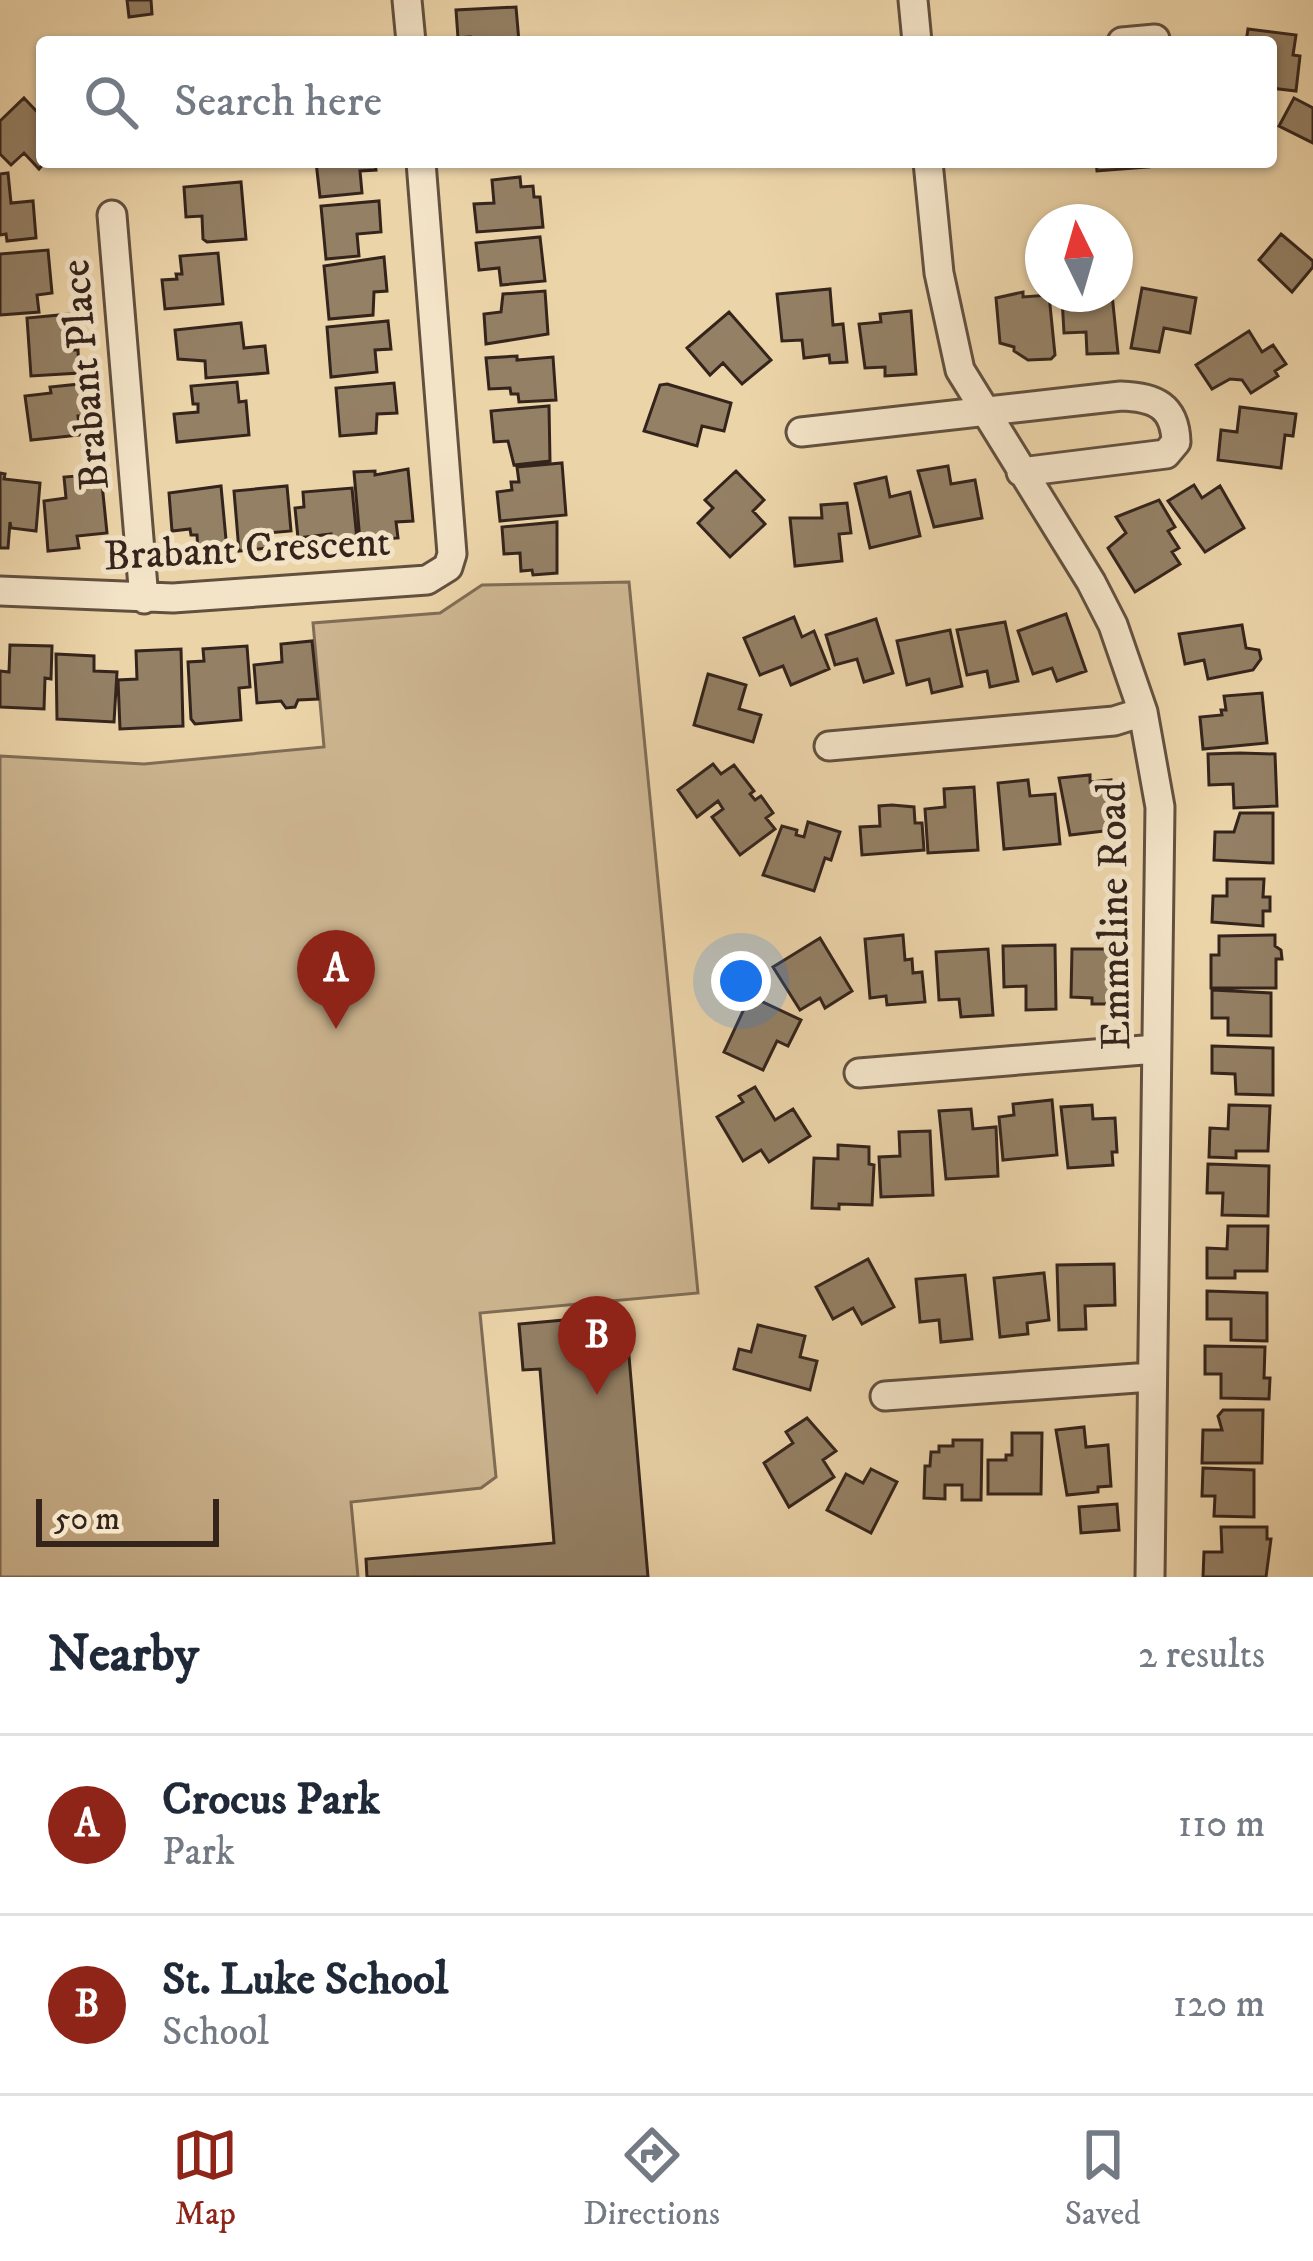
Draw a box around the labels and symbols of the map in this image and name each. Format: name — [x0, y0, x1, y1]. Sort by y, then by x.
north arrow — [1025, 204, 1133, 312]
street label: Brabant Place — [50, 257, 122, 492]
street label: Brabant Crescent — [103, 517, 392, 583]
street label: Emmeline Road — [1087, 781, 1143, 1051]
pin: A — [297, 930, 375, 1029]
your location — [711, 951, 771, 1011]
pin: B — [558, 1296, 636, 1395]
scale bar — [36, 1493, 219, 1546]

